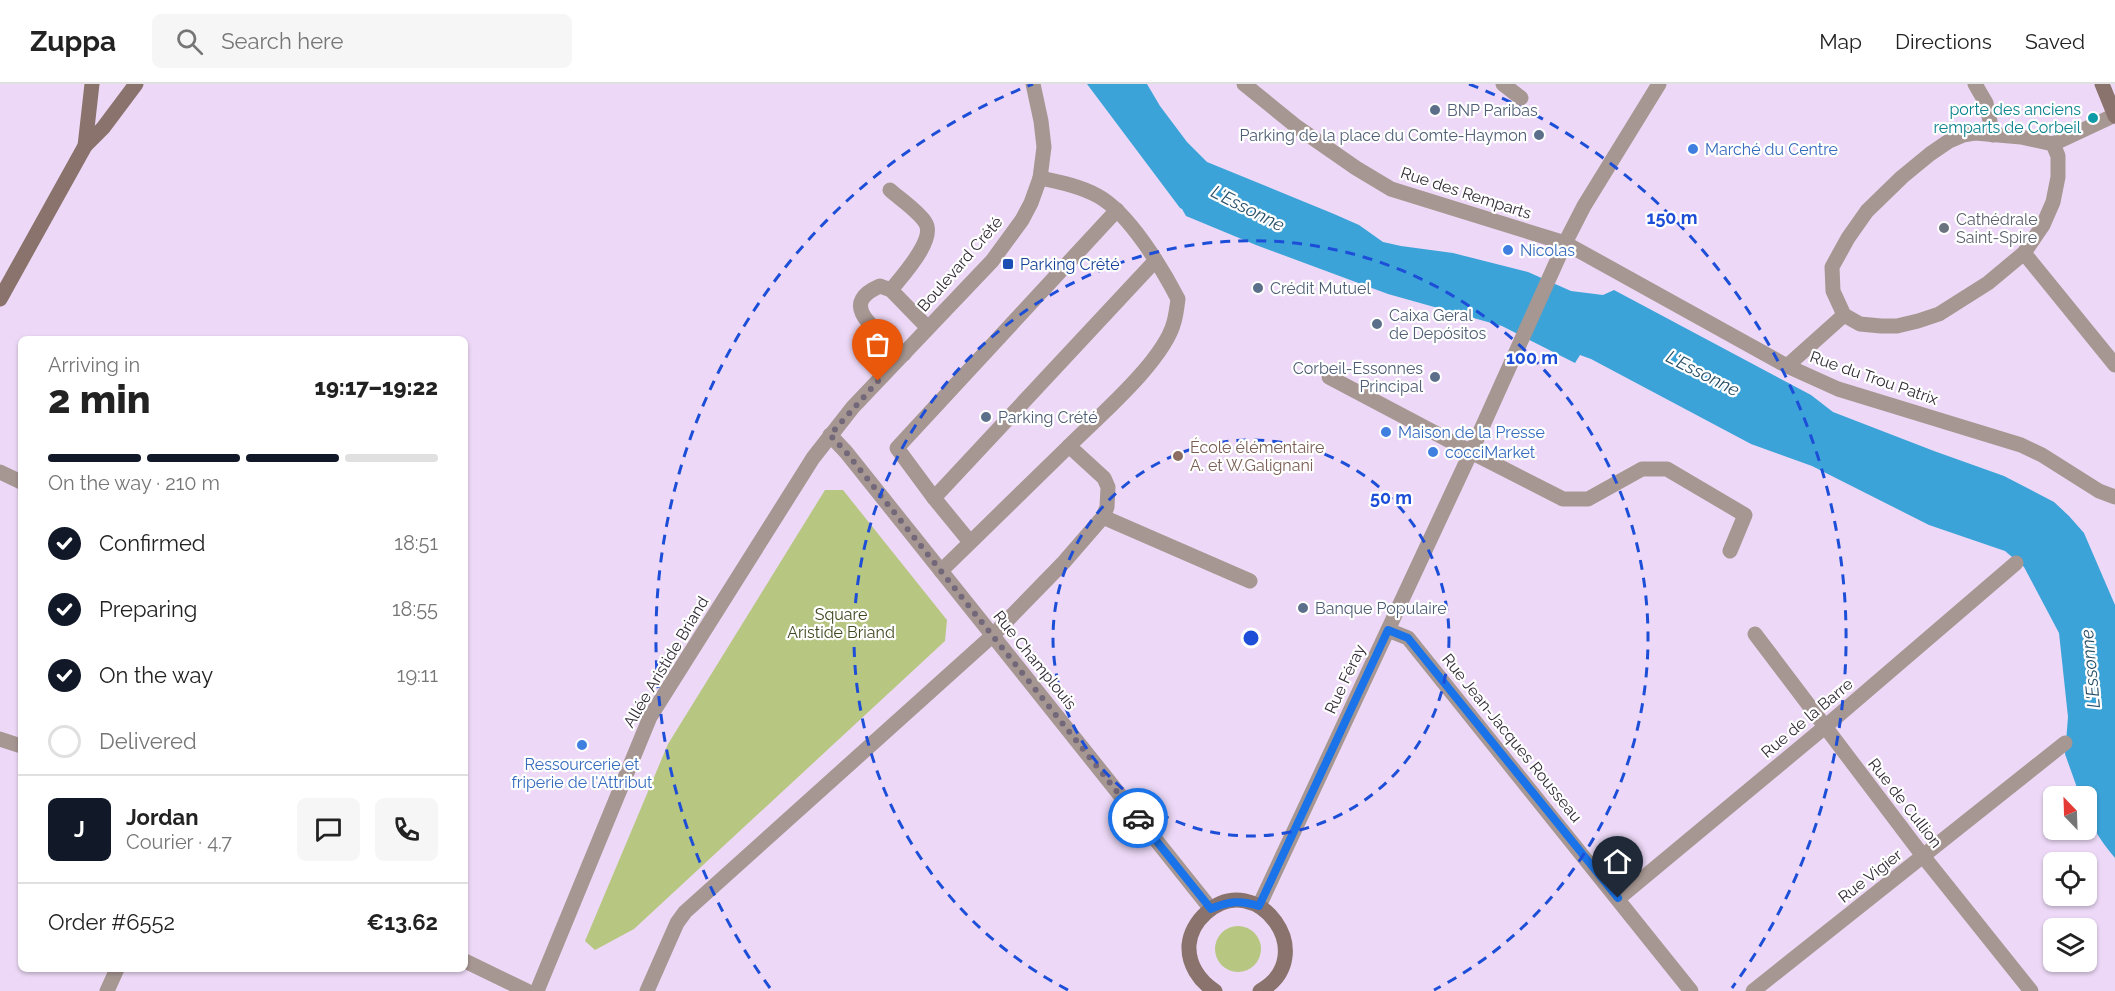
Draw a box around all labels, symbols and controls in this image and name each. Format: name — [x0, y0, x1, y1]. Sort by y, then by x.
search box — [152, 14, 572, 68]
text: Zuppa — [30, 25, 116, 58]
icon: search — [173, 25, 206, 58]
text: Search here — [221, 28, 343, 54]
text: Map — [1819, 29, 1862, 54]
text: Directions — [1895, 29, 1992, 54]
text: Saved — [2025, 29, 2085, 54]
place label: porte des anciens remparts de Corbeil — [1934, 100, 2082, 137]
place label: BNP Paribas — [1447, 101, 1538, 120]
marker: BNP Paribas — [1428, 103, 1442, 117]
marker: porte des anciens remparts de Corbeil — [2086, 111, 2100, 125]
place label: Parking de la place du Comte-Haymon — [1239, 126, 1527, 145]
marker: Parking de la place du Comte-Haymon — [1532, 128, 1546, 142]
place label: Marché du Centre — [1705, 140, 1838, 159]
marker: Marché du Centre — [1686, 142, 1700, 156]
street label: Rue des Remparts — [1398, 163, 1534, 223]
water label: L'Essonne — [1208, 181, 1288, 235]
text: 150 m — [1647, 207, 1698, 228]
place label: Cathédrale Saint-Spire — [1956, 210, 2038, 247]
street label: Boulevard Crété — [913, 213, 1007, 315]
marker: Cathédrale Saint-Spire — [1937, 221, 1951, 235]
place label: Nicolas — [1520, 241, 1575, 260]
marker: Nicolas — [1501, 243, 1515, 257]
place label: Parking Crêté — [1020, 255, 1120, 274]
marker: Parking Crêté — [1001, 257, 1015, 271]
place label: Crédit Mutuel — [1270, 279, 1371, 298]
marker: Crédit Mutuel — [1251, 281, 1265, 295]
place label: Caixa Geral de Depósitos — [1389, 306, 1487, 343]
marker: Caixa Geral de Depósitos — [1370, 317, 1384, 331]
pin — [852, 319, 903, 381]
icon: bag — [861, 328, 894, 361]
water label: L'Essonne — [1663, 346, 1743, 400]
text: 100 m — [1506, 347, 1558, 368]
street label: Rue du Trou Patrix — [1807, 347, 1941, 409]
text: Arriving in — [48, 353, 140, 377]
place label: Corbeil-Essonnes Principal — [1293, 359, 1424, 396]
marker: Corbeil-Essonnes Principal — [1428, 370, 1442, 384]
text: 19:17–19:22 — [315, 374, 438, 400]
text: 2 min — [48, 376, 151, 422]
place label: Parking Crété — [998, 408, 1098, 427]
marker: Parking Crété — [979, 410, 993, 424]
place label: Maison de la Presse — [1398, 423, 1545, 442]
marker: Maison de la Presse — [1379, 425, 1393, 439]
place label: École élémentaire A. et W.Galignani — [1190, 437, 1324, 475]
place label: cocciMarket — [1445, 443, 1536, 462]
marker: cocciMarket — [1426, 445, 1440, 459]
marker: École élémentaire A. et W.Galignani — [1171, 449, 1185, 463]
text: On the way · 210 m — [48, 471, 220, 495]
text: 50 m — [1370, 487, 1412, 508]
icon: check — [48, 527, 81, 560]
text: Confirmed — [99, 530, 206, 556]
text: 18:51 — [394, 531, 438, 555]
icon: check — [48, 593, 81, 626]
street label: Allée Aristide Briand — [619, 593, 713, 731]
text: Preparing — [99, 596, 197, 622]
text: 18:55 — [392, 597, 438, 621]
place label: Banque Populaire — [1315, 599, 1447, 618]
marker: Banque Populaire — [1296, 601, 1310, 615]
park label: Square Aristide Briand — [787, 605, 895, 642]
street label: Rue Champlouis — [989, 607, 1081, 713]
centre of rings — [1241, 628, 1261, 648]
water label: L'Essonne — [2076, 628, 2104, 709]
street label: Rue Féray — [1321, 641, 1369, 717]
street label: Rue Jean-Jacques Rousseau — [1438, 650, 1586, 826]
icon: check — [48, 659, 81, 692]
text: On the way — [99, 662, 213, 688]
text: 19:11 — [397, 663, 438, 687]
street label: Rue de la Barre — [1757, 674, 1857, 762]
text: Delivered — [99, 728, 197, 754]
marker: Ressourcerie et friperie de l'Attribut — [575, 738, 589, 752]
place label: Ressourcerie et friperie de l'Attribut — [512, 755, 653, 792]
street label: Rue de Cullion — [1864, 755, 1946, 851]
north arrow — [2043, 786, 2097, 840]
map controls — [2043, 786, 2097, 972]
courier — [1108, 788, 1168, 848]
button: chat — [297, 798, 360, 861]
button: phone — [375, 798, 438, 861]
icon: car — [1122, 802, 1155, 835]
text: Jordan — [126, 804, 198, 830]
text: J — [74, 816, 85, 842]
text: Courier · 4.7 — [126, 830, 232, 854]
pin — [1592, 836, 1643, 898]
icon: home — [1601, 845, 1634, 878]
street label: Rue Vigier — [1834, 845, 1906, 907]
button: locate — [2043, 852, 2097, 906]
text: Order #6552 — [48, 909, 175, 935]
text: €13.62 — [367, 909, 438, 935]
button: layers — [2043, 918, 2097, 972]

